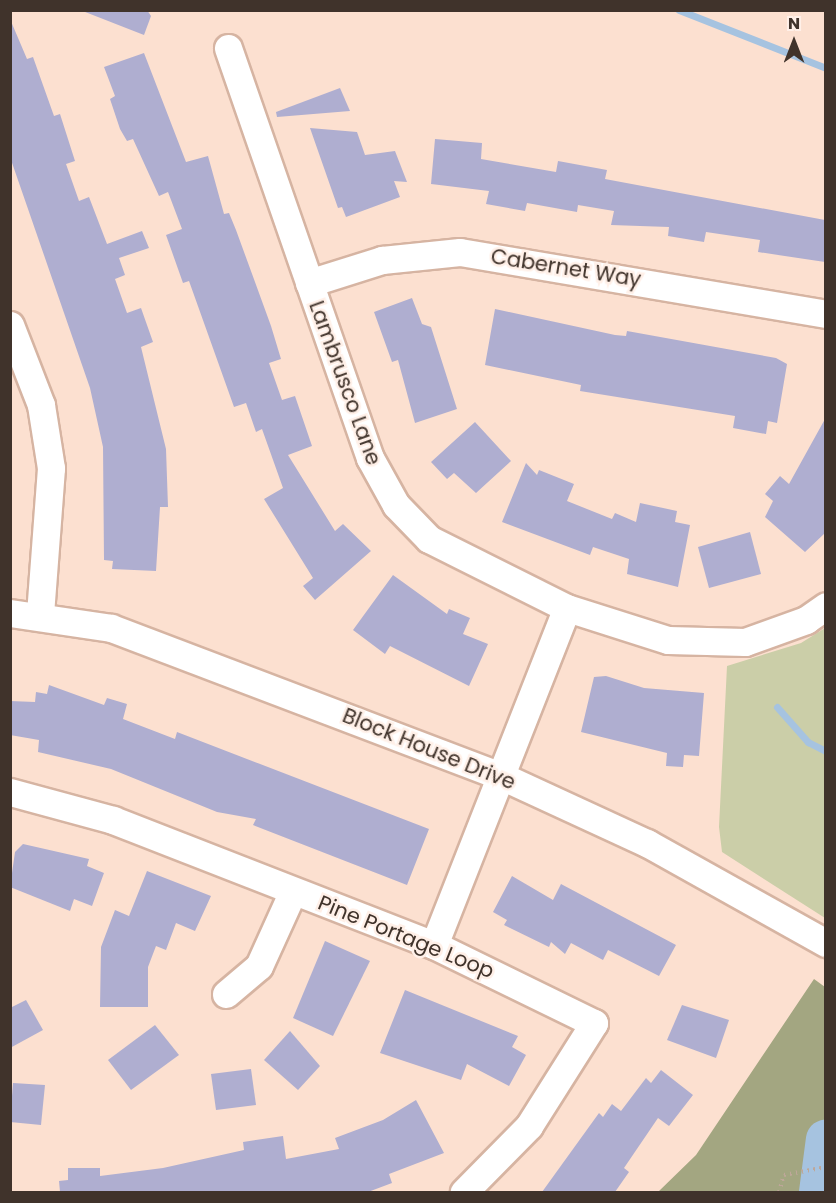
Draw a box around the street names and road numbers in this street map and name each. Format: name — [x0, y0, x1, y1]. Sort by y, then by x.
street label: Cabernet Way — [489, 244, 643, 292]
street label: Lambrusco Lane — [304, 297, 386, 469]
street label: Block House Drive — [339, 703, 519, 795]
street label: Pine Portage Loop — [314, 890, 498, 984]

